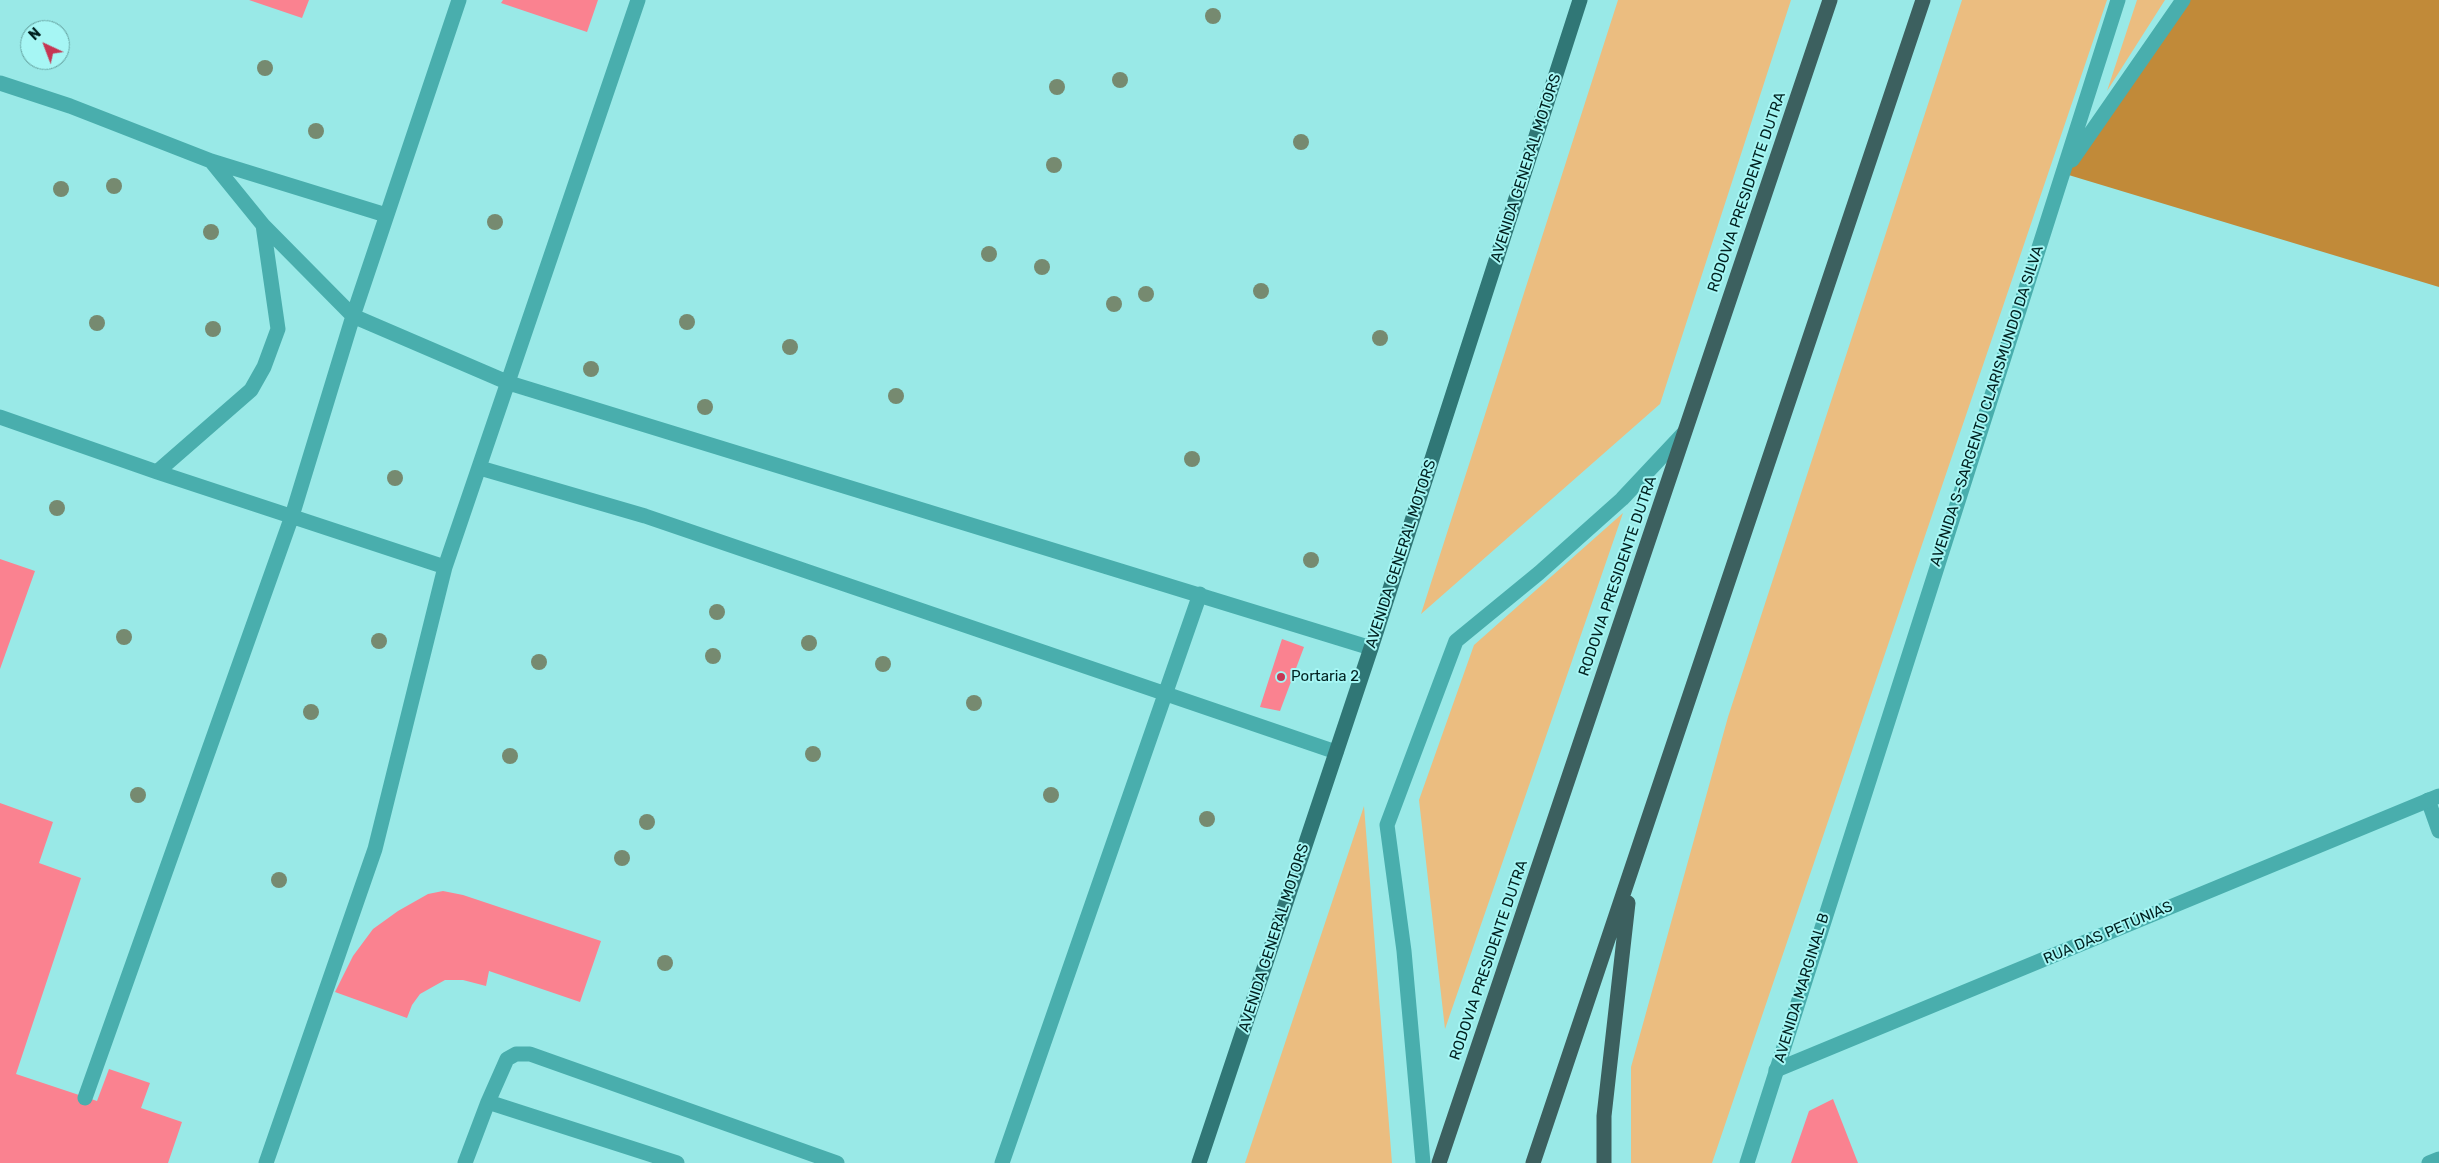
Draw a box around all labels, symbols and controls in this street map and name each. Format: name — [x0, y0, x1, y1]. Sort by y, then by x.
north arrow — [20, 20, 70, 70]
text: N — [26, 25, 45, 44]
street label: AVENIDA GENERAL MOTORS — [1487, 72, 1565, 264]
street label: RODOVIA PRESIDENTE DUTRA — [1704, 90, 1790, 294]
street label: AVENIDA S-SARGENTO CLARISMUNDO DA SILVA — [1927, 243, 2047, 569]
street label: AVENIDA GENERAL MOTORS — [1362, 458, 1440, 650]
street label: RODOVIA PRESIDENTE DUTRA — [1575, 474, 1661, 678]
place label: Portaria 2 — [1291, 668, 1359, 686]
marker: Portaria 2 — [1275, 671, 1287, 683]
street label: AVENIDA GENERAL MOTORS — [1235, 842, 1313, 1034]
street label: RODOVIA PRESIDENTE DUTRA — [1446, 858, 1532, 1062]
street label: RUA DAS PETÚNIAS — [2041, 898, 2175, 968]
street label: AVENIDA MARGINAL B — [1771, 911, 1833, 1065]

